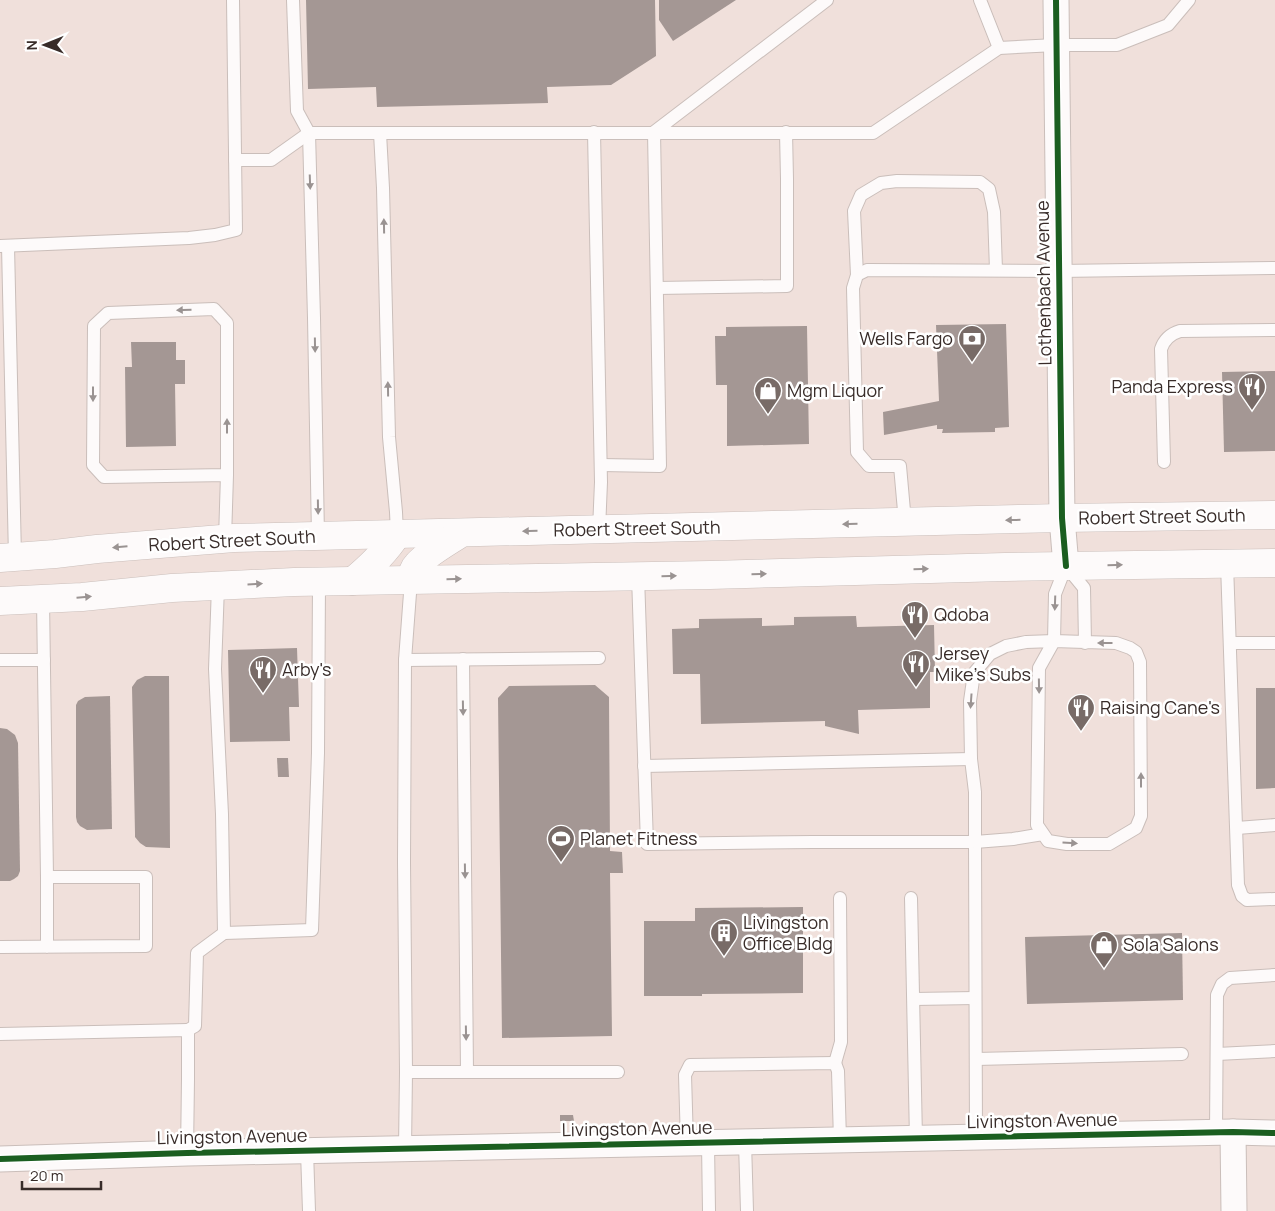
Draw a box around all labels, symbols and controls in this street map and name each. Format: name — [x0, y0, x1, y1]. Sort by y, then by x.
north arrow — [20, 20, 70, 70]
text: N — [22, 40, 41, 50]
one-way arrow — [306, 174, 314, 190]
street label: Lothenbach Avenue — [1030, 200, 1056, 366]
one-way arrow — [380, 218, 388, 234]
one-way arrow — [176, 307, 192, 315]
bank icon: Wells Fargo — [957, 324, 987, 363]
place label: Wells Fargo — [859, 326, 953, 350]
one-way arrow — [311, 337, 319, 353]
restaurant icon: Panda Express — [1237, 372, 1267, 411]
place label: Panda Express — [1112, 374, 1233, 398]
shop icon: Mgm Liquor — [753, 376, 783, 415]
place label: Mgm Liquor — [787, 378, 884, 402]
one-way arrow — [384, 380, 392, 396]
one-way arrow — [89, 386, 97, 402]
one-way arrow — [223, 418, 231, 434]
one-way arrow — [314, 499, 322, 515]
street label: Robert Street South — [1078, 503, 1246, 529]
street label: Robert Street South — [553, 515, 721, 541]
one-way arrow — [1005, 516, 1021, 524]
one-way arrow — [842, 520, 858, 528]
street label: Robert Street South — [148, 524, 316, 556]
one-way arrow — [522, 527, 538, 535]
one-way arrow — [112, 543, 128, 551]
one-way arrow — [1107, 561, 1123, 569]
one-way arrow — [913, 565, 929, 573]
one-way arrow — [751, 569, 767, 577]
one-way arrow — [661, 571, 677, 579]
one-way arrow — [446, 575, 462, 583]
one-way arrow — [247, 580, 263, 588]
one-way arrow — [76, 593, 92, 601]
one-way arrow — [1050, 595, 1058, 611]
restaurant icon: Qdoba — [900, 600, 930, 639]
place label: Qdoba — [934, 602, 989, 626]
one-way arrow — [1096, 639, 1112, 647]
place label: Jersey Mike's Subs — [935, 641, 1031, 686]
restaurant icon: Jersey Mike's Subs — [901, 649, 931, 688]
restaurant icon: Arby's — [248, 655, 278, 694]
place label: Arby's — [282, 657, 331, 681]
one-way arrow — [1035, 678, 1043, 694]
one-way arrow — [967, 693, 975, 709]
restaurant icon: Raising Cane's — [1066, 693, 1096, 732]
place label: Raising Cane's — [1100, 695, 1220, 719]
one-way arrow — [459, 700, 467, 716]
one-way arrow — [1137, 772, 1145, 788]
sports icon: Planet Fitness — [546, 824, 576, 863]
place label: Planet Fitness — [580, 826, 698, 850]
one-way arrow — [1062, 840, 1078, 848]
one-way arrow — [461, 863, 469, 879]
place label: Livingston Office Bldg — [743, 910, 833, 955]
building icon: Livingston Office Bldg — [709, 918, 739, 957]
shop icon: Sola Salons — [1089, 930, 1119, 969]
place label: Sola Salons — [1123, 932, 1219, 956]
one-way arrow — [463, 1025, 471, 1041]
street label: Livingston Avenue — [966, 1107, 1118, 1133]
street label: Livingston Avenue — [561, 1115, 713, 1141]
street label: Livingston Avenue — [156, 1123, 308, 1149]
scale bar — [22, 1158, 101, 1190]
text: 20 m — [30, 1165, 63, 1186]

